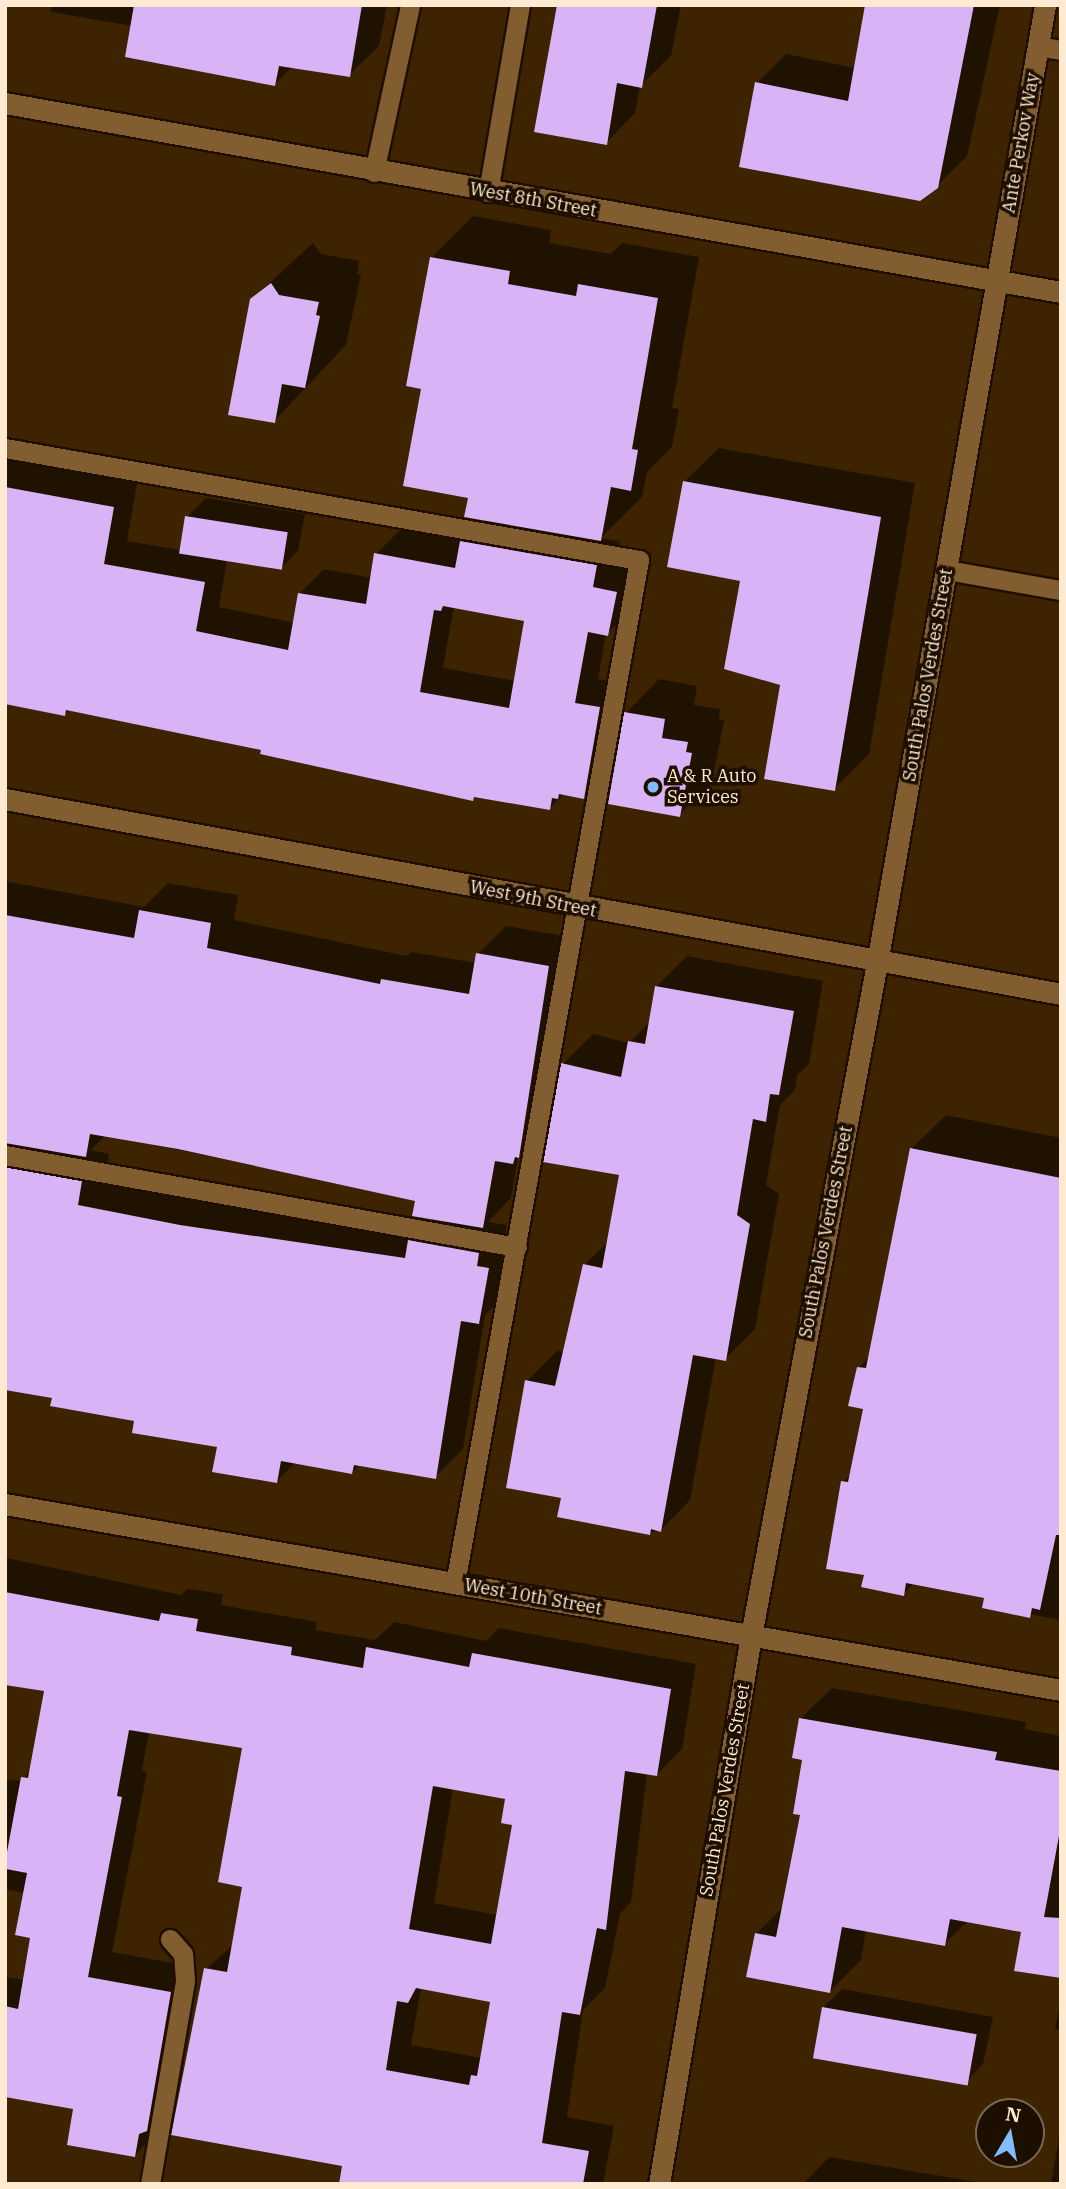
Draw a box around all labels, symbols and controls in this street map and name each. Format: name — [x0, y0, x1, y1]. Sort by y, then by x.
street label: Ante Perkov Way — [998, 71, 1044, 215]
street label: West 8th Street — [468, 178, 598, 222]
street label: South Palos Verdes Street — [899, 567, 957, 783]
place label: A & R Auto Services — [667, 766, 756, 808]
marker: A & R Auto Services — [645, 779, 661, 795]
street label: West 9th Street — [468, 876, 598, 922]
street label: South Palos Verdes Street — [795, 1124, 857, 1340]
street label: West 10th Street — [462, 1574, 604, 1620]
street label: South Palos Verdes Street — [696, 1682, 754, 1898]
north arrow — [975, 2098, 1045, 2168]
text: N — [1004, 2101, 1023, 2127]

